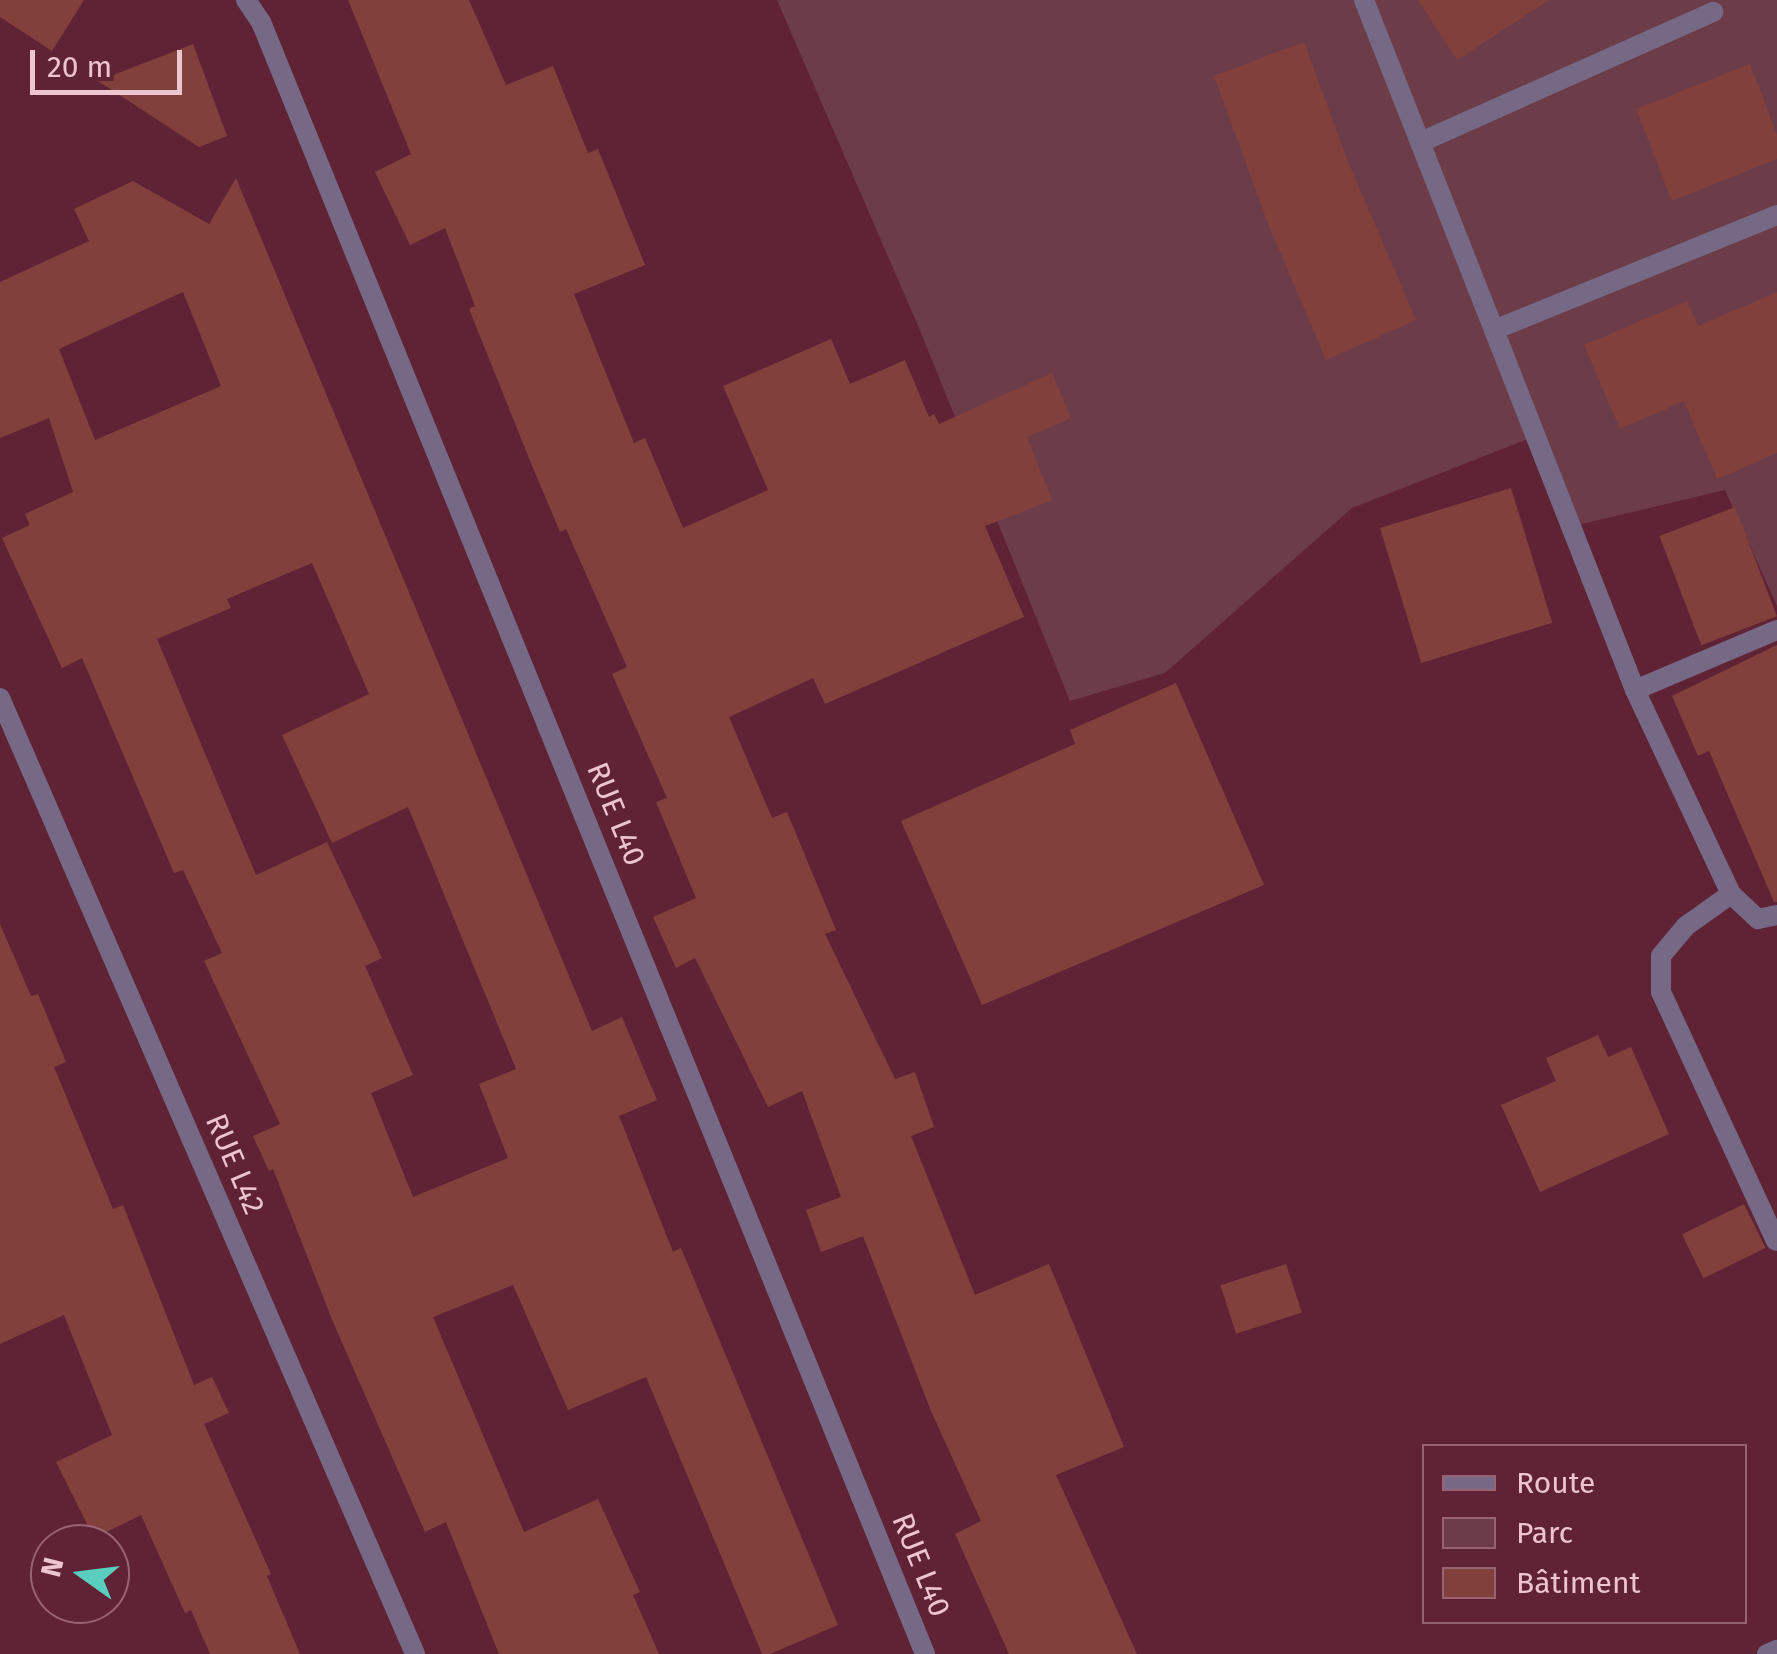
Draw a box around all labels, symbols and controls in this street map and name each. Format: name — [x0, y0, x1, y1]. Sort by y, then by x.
scale bar — [35, 30, 188, 92]
text: 20 m — [47, 49, 112, 85]
street label: RUE L40 — [579, 757, 653, 871]
street label: RUE L42 — [198, 1108, 272, 1220]
legend — [1422, 1444, 1747, 1624]
text: Route — [1516, 1465, 1595, 1501]
street label: RUE L40 — [884, 1508, 958, 1622]
text: Parc — [1516, 1515, 1573, 1551]
north arrow — [30, 1524, 130, 1624]
text: N — [34, 1554, 71, 1580]
text: Bâtiment — [1516, 1565, 1640, 1601]

